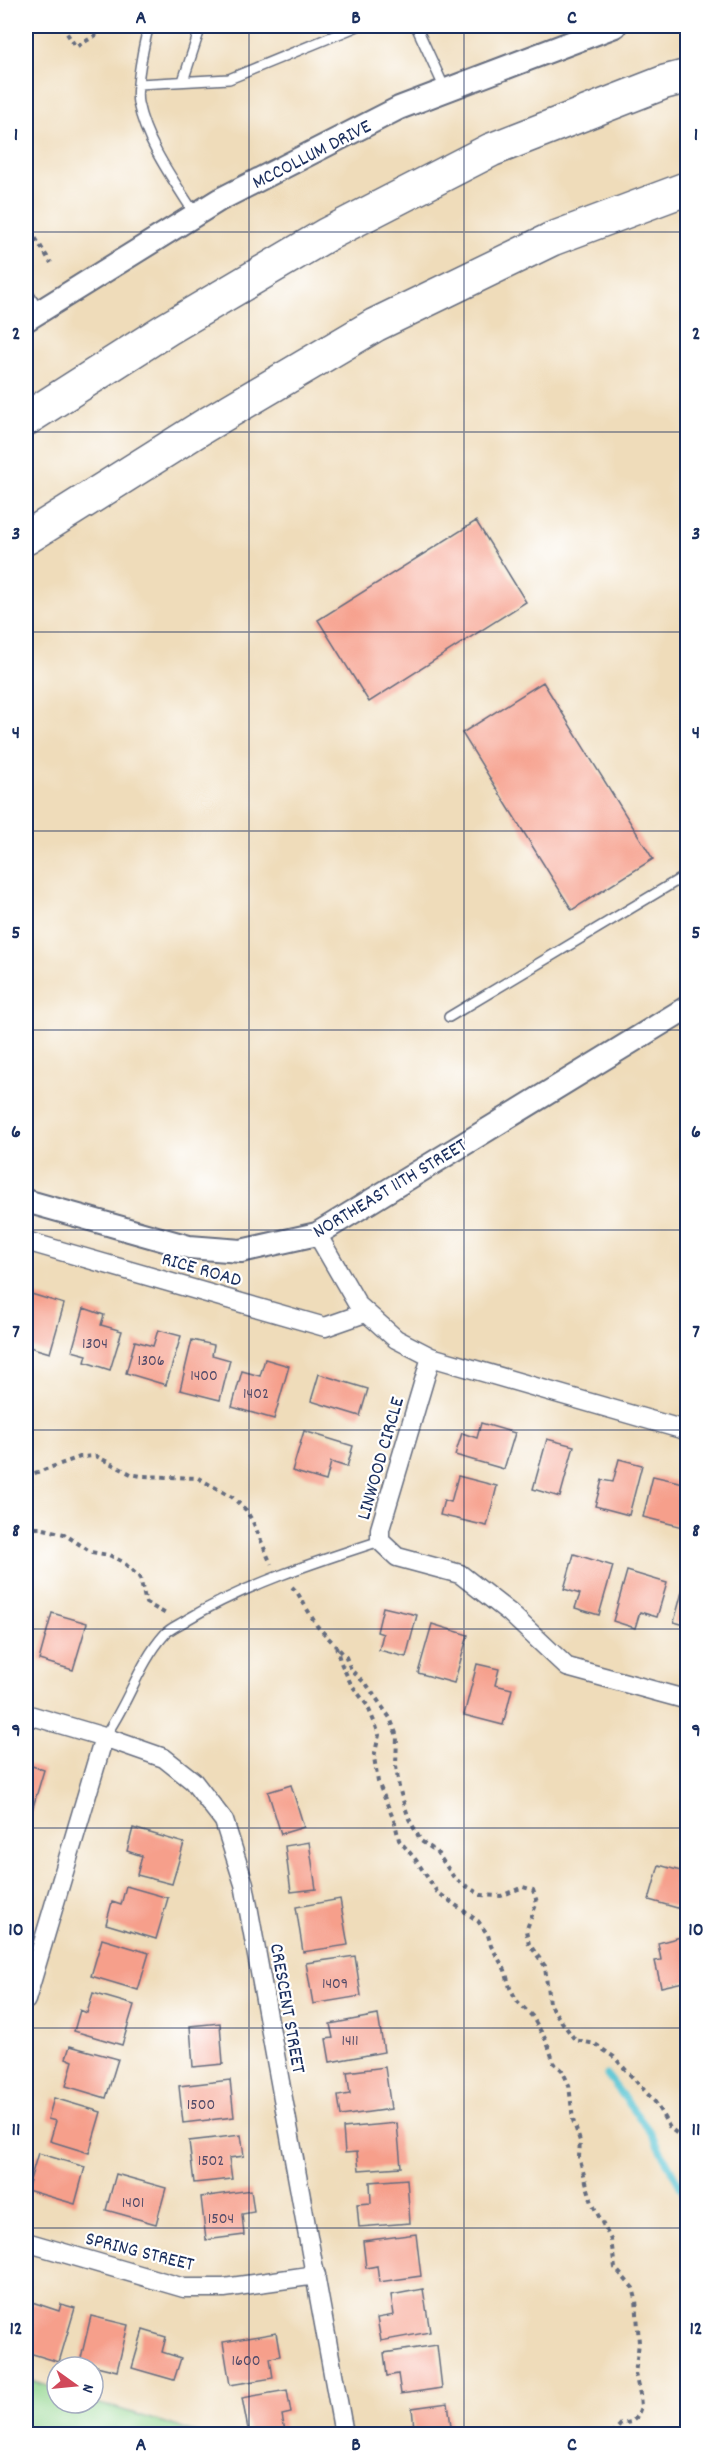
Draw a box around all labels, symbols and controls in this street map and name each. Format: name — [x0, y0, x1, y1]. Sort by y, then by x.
text: A — [136, 5, 147, 33]
text: B — [351, 5, 361, 33]
text: C — [567, 5, 577, 33]
street label: MCCOLLUM DRIVE — [248, 114, 377, 198]
text: 1 — [14, 122, 18, 150]
text: 1 — [694, 122, 698, 150]
text: 2 — [12, 321, 20, 349]
text: 2 — [692, 321, 700, 349]
text: 3 — [12, 521, 20, 549]
text: 3 — [692, 521, 700, 549]
text: 4 — [12, 720, 20, 748]
text: 4 — [692, 720, 700, 748]
text: 5 — [11, 920, 21, 948]
text: 5 — [691, 920, 701, 948]
text: 6 — [11, 1119, 21, 1147]
text: 6 — [691, 1119, 701, 1147]
street label: NORTHEAST 11TH STREET — [308, 1132, 473, 1247]
street label: RICE ROAD — [158, 1246, 244, 1296]
text: 7 — [12, 1319, 20, 1347]
text: 7 — [692, 1319, 700, 1347]
house number: 1304 — [82, 1333, 108, 1356]
house number: 1306 — [137, 1350, 165, 1373]
house number: 1400 — [190, 1365, 218, 1388]
house number: 1402 — [243, 1383, 269, 1406]
street label: LINWOOD CIRCLE — [351, 1394, 413, 1524]
text: 8 — [12, 1518, 20, 1546]
text: 8 — [692, 1518, 700, 1546]
text: 9 — [11, 1718, 21, 1746]
text: 9 — [691, 1718, 701, 1746]
text: 10 — [8, 1917, 24, 1945]
text: 10 — [688, 1917, 704, 1945]
street label: CRESCENT STREET — [261, 1941, 311, 2076]
house number: 1409 — [322, 1973, 348, 1996]
house number: 1411 — [341, 2030, 359, 2053]
house number: 1500 — [187, 2094, 215, 2117]
text: 11 — [12, 2117, 20, 2145]
text: 11 — [692, 2117, 700, 2145]
house number: 1502 — [198, 2150, 224, 2173]
house number: 1401 — [122, 2192, 144, 2215]
house number: 1504 — [208, 2208, 234, 2231]
street label: SPRING STREET — [82, 2226, 197, 2280]
text: 12 — [9, 2316, 23, 2344]
text: 12 — [689, 2316, 703, 2344]
house number: 1600 — [232, 2350, 260, 2373]
north arrow — [45, 2355, 105, 2415]
text: N — [75, 2381, 99, 2395]
text: A — [136, 2432, 147, 2460]
text: B — [351, 2432, 361, 2460]
text: C — [567, 2432, 577, 2460]

